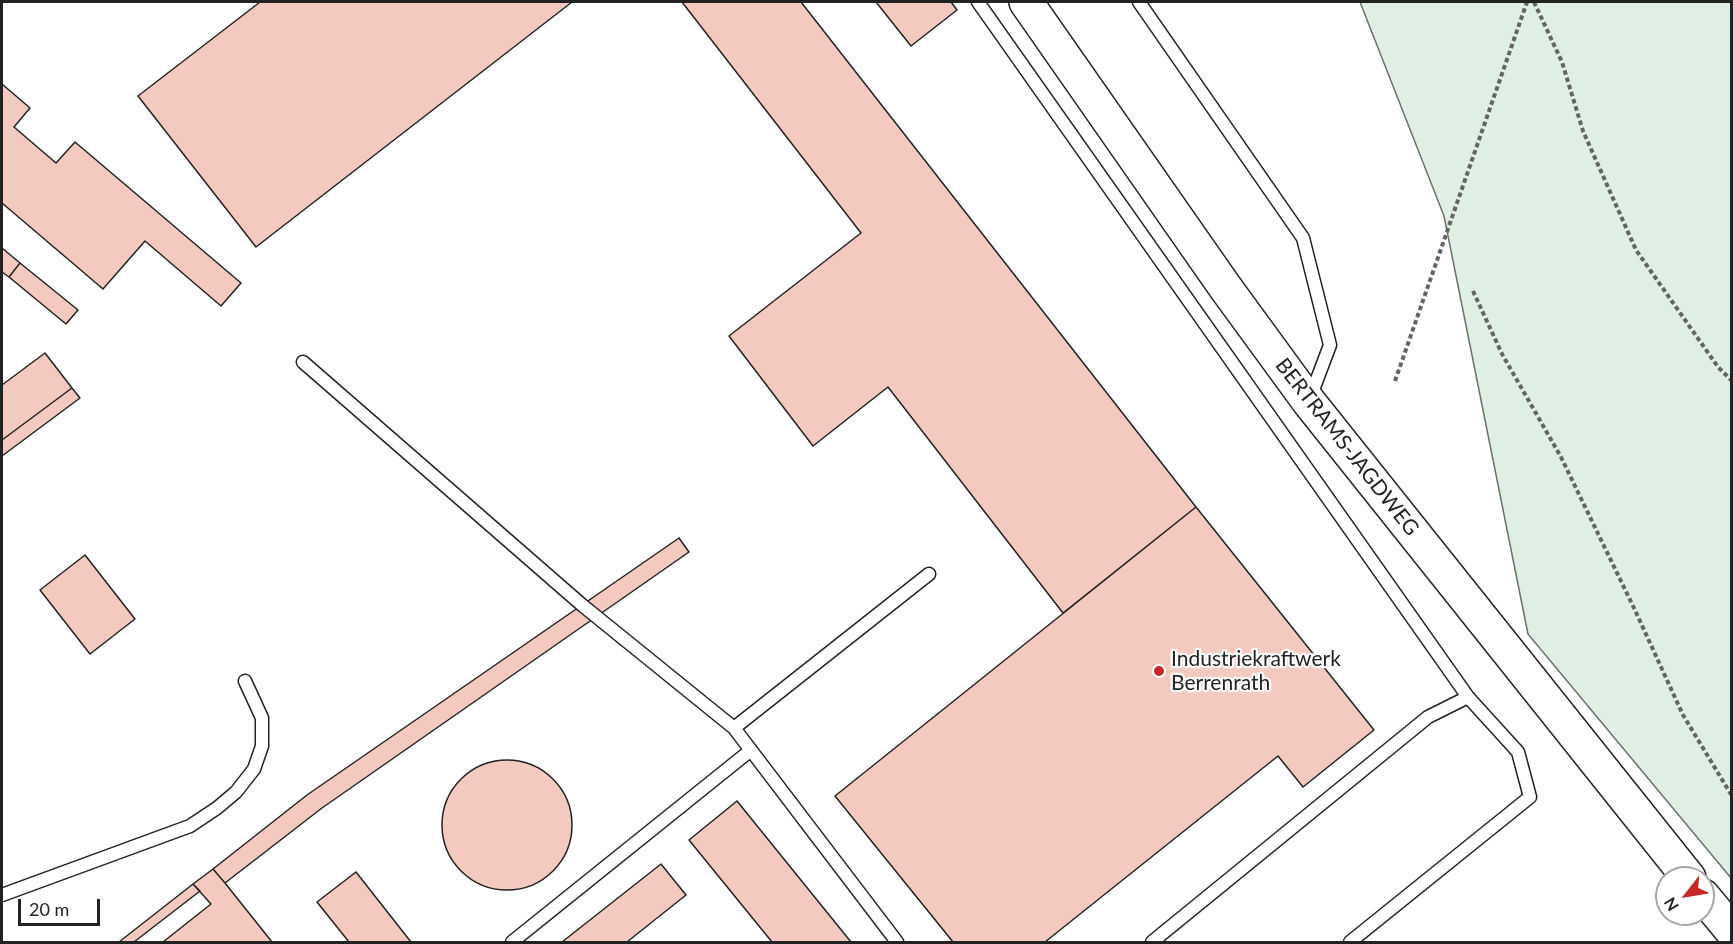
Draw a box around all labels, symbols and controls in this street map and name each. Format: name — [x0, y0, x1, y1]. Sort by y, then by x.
street label: BERTRAMS-JAGDWEG — [1270, 353, 1424, 541]
place label: Industriekraftwerk Berrenrath — [1171, 646, 1341, 696]
marker: Industriekraftwerk Berrenrath — [1152, 664, 1166, 678]
north arrow — [1655, 866, 1715, 926]
scale bar — [21, 887, 104, 925]
text: N — [1660, 894, 1682, 915]
text: 20 m — [29, 898, 69, 920]

